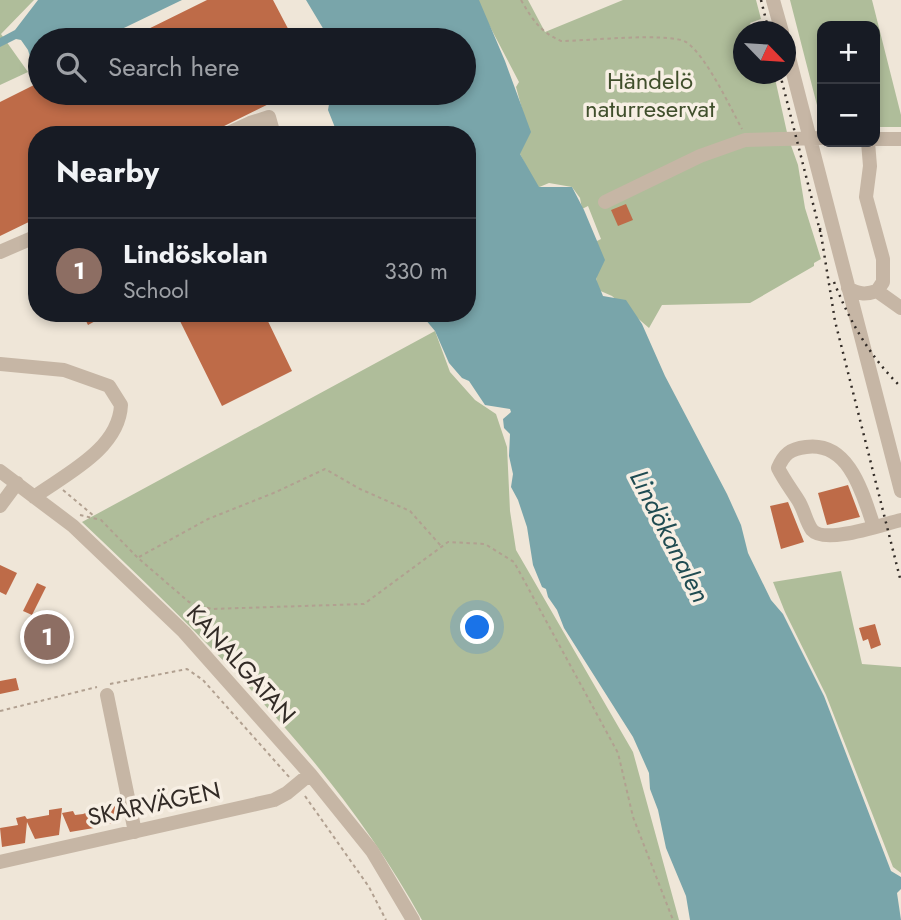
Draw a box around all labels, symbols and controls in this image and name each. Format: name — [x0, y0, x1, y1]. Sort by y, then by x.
north arrow — [733, 21, 796, 84]
map controls — [817, 21, 880, 147]
button: + — [817, 21, 880, 84]
search box — [28, 28, 476, 105]
icon: search — [52, 48, 90, 86]
text: Search here — [108, 48, 240, 86]
park label: Händelö naturreservat — [585, 63, 715, 126]
button: − — [817, 84, 880, 147]
text: Nearby — [56, 150, 159, 193]
text: Lindöskolan — [123, 235, 268, 273]
text: 1 — [73, 254, 85, 288]
text: 330 m — [384, 254, 448, 288]
text: School — [123, 273, 189, 307]
water label: Lindökanalen — [620, 463, 720, 609]
street label: KANALGATAN — [178, 597, 304, 731]
your location — [460, 610, 494, 644]
pin: 1 — [24, 611, 70, 663]
street label: SKÅRVÄGEN — [84, 772, 224, 835]

